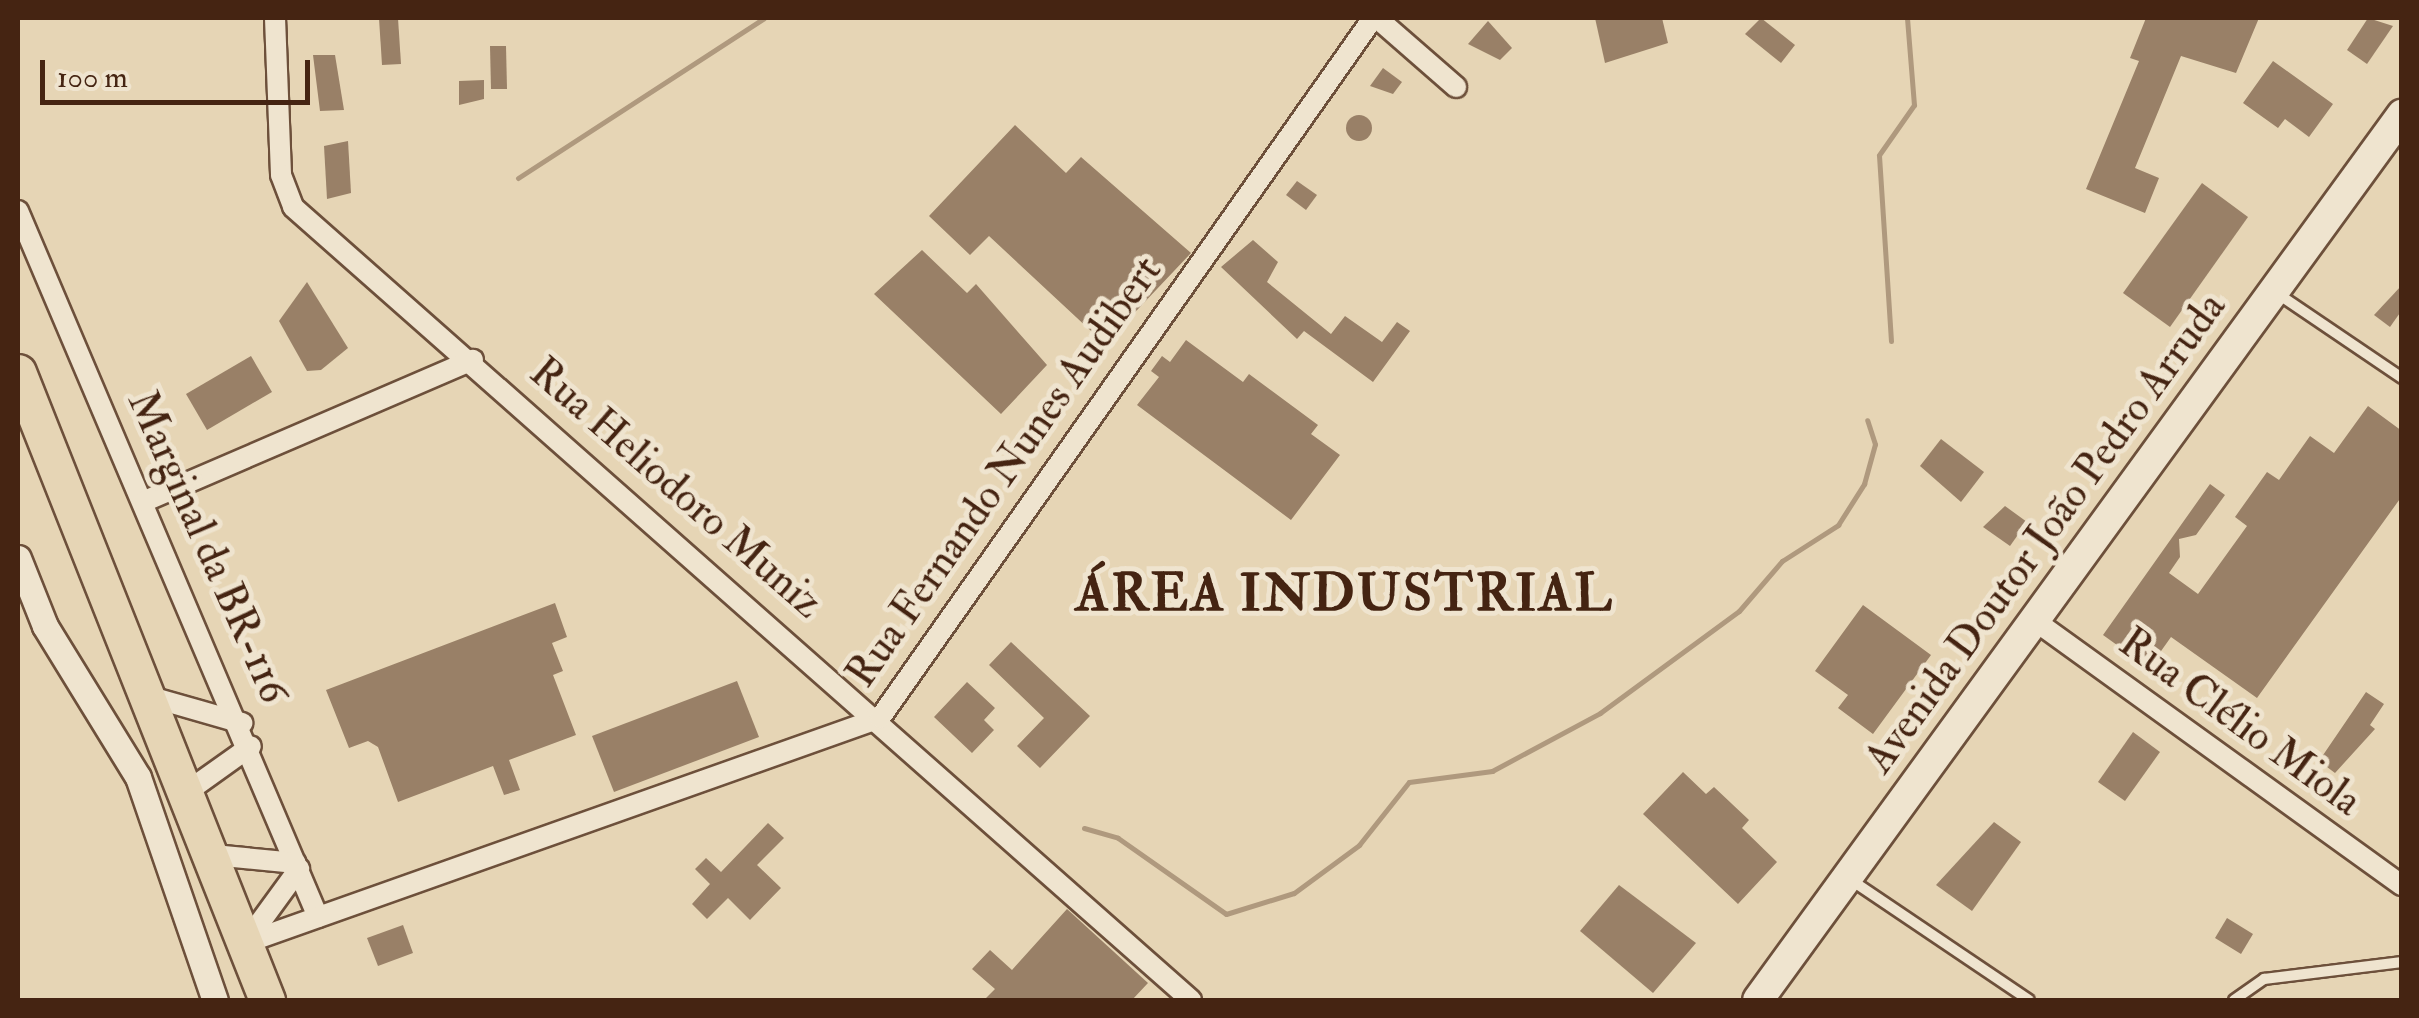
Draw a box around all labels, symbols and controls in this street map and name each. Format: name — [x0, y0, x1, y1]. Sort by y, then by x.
scale bar — [45, 40, 315, 102]
text: 100 m — [57, 59, 128, 96]
street label: Rua Fernando Nunes Audibert — [836, 247, 1172, 697]
street label: Avenida Doutor João Pedro Arruda — [1854, 283, 2236, 783]
street label: Rua Heliodoro Muniz — [519, 347, 833, 629]
street label: Marginal da BR-116 — [117, 383, 299, 711]
district label: ÁREA INDUSTRIAL — [1076, 563, 1614, 625]
street label: Rua Clélio Miola — [2109, 617, 2371, 827]

